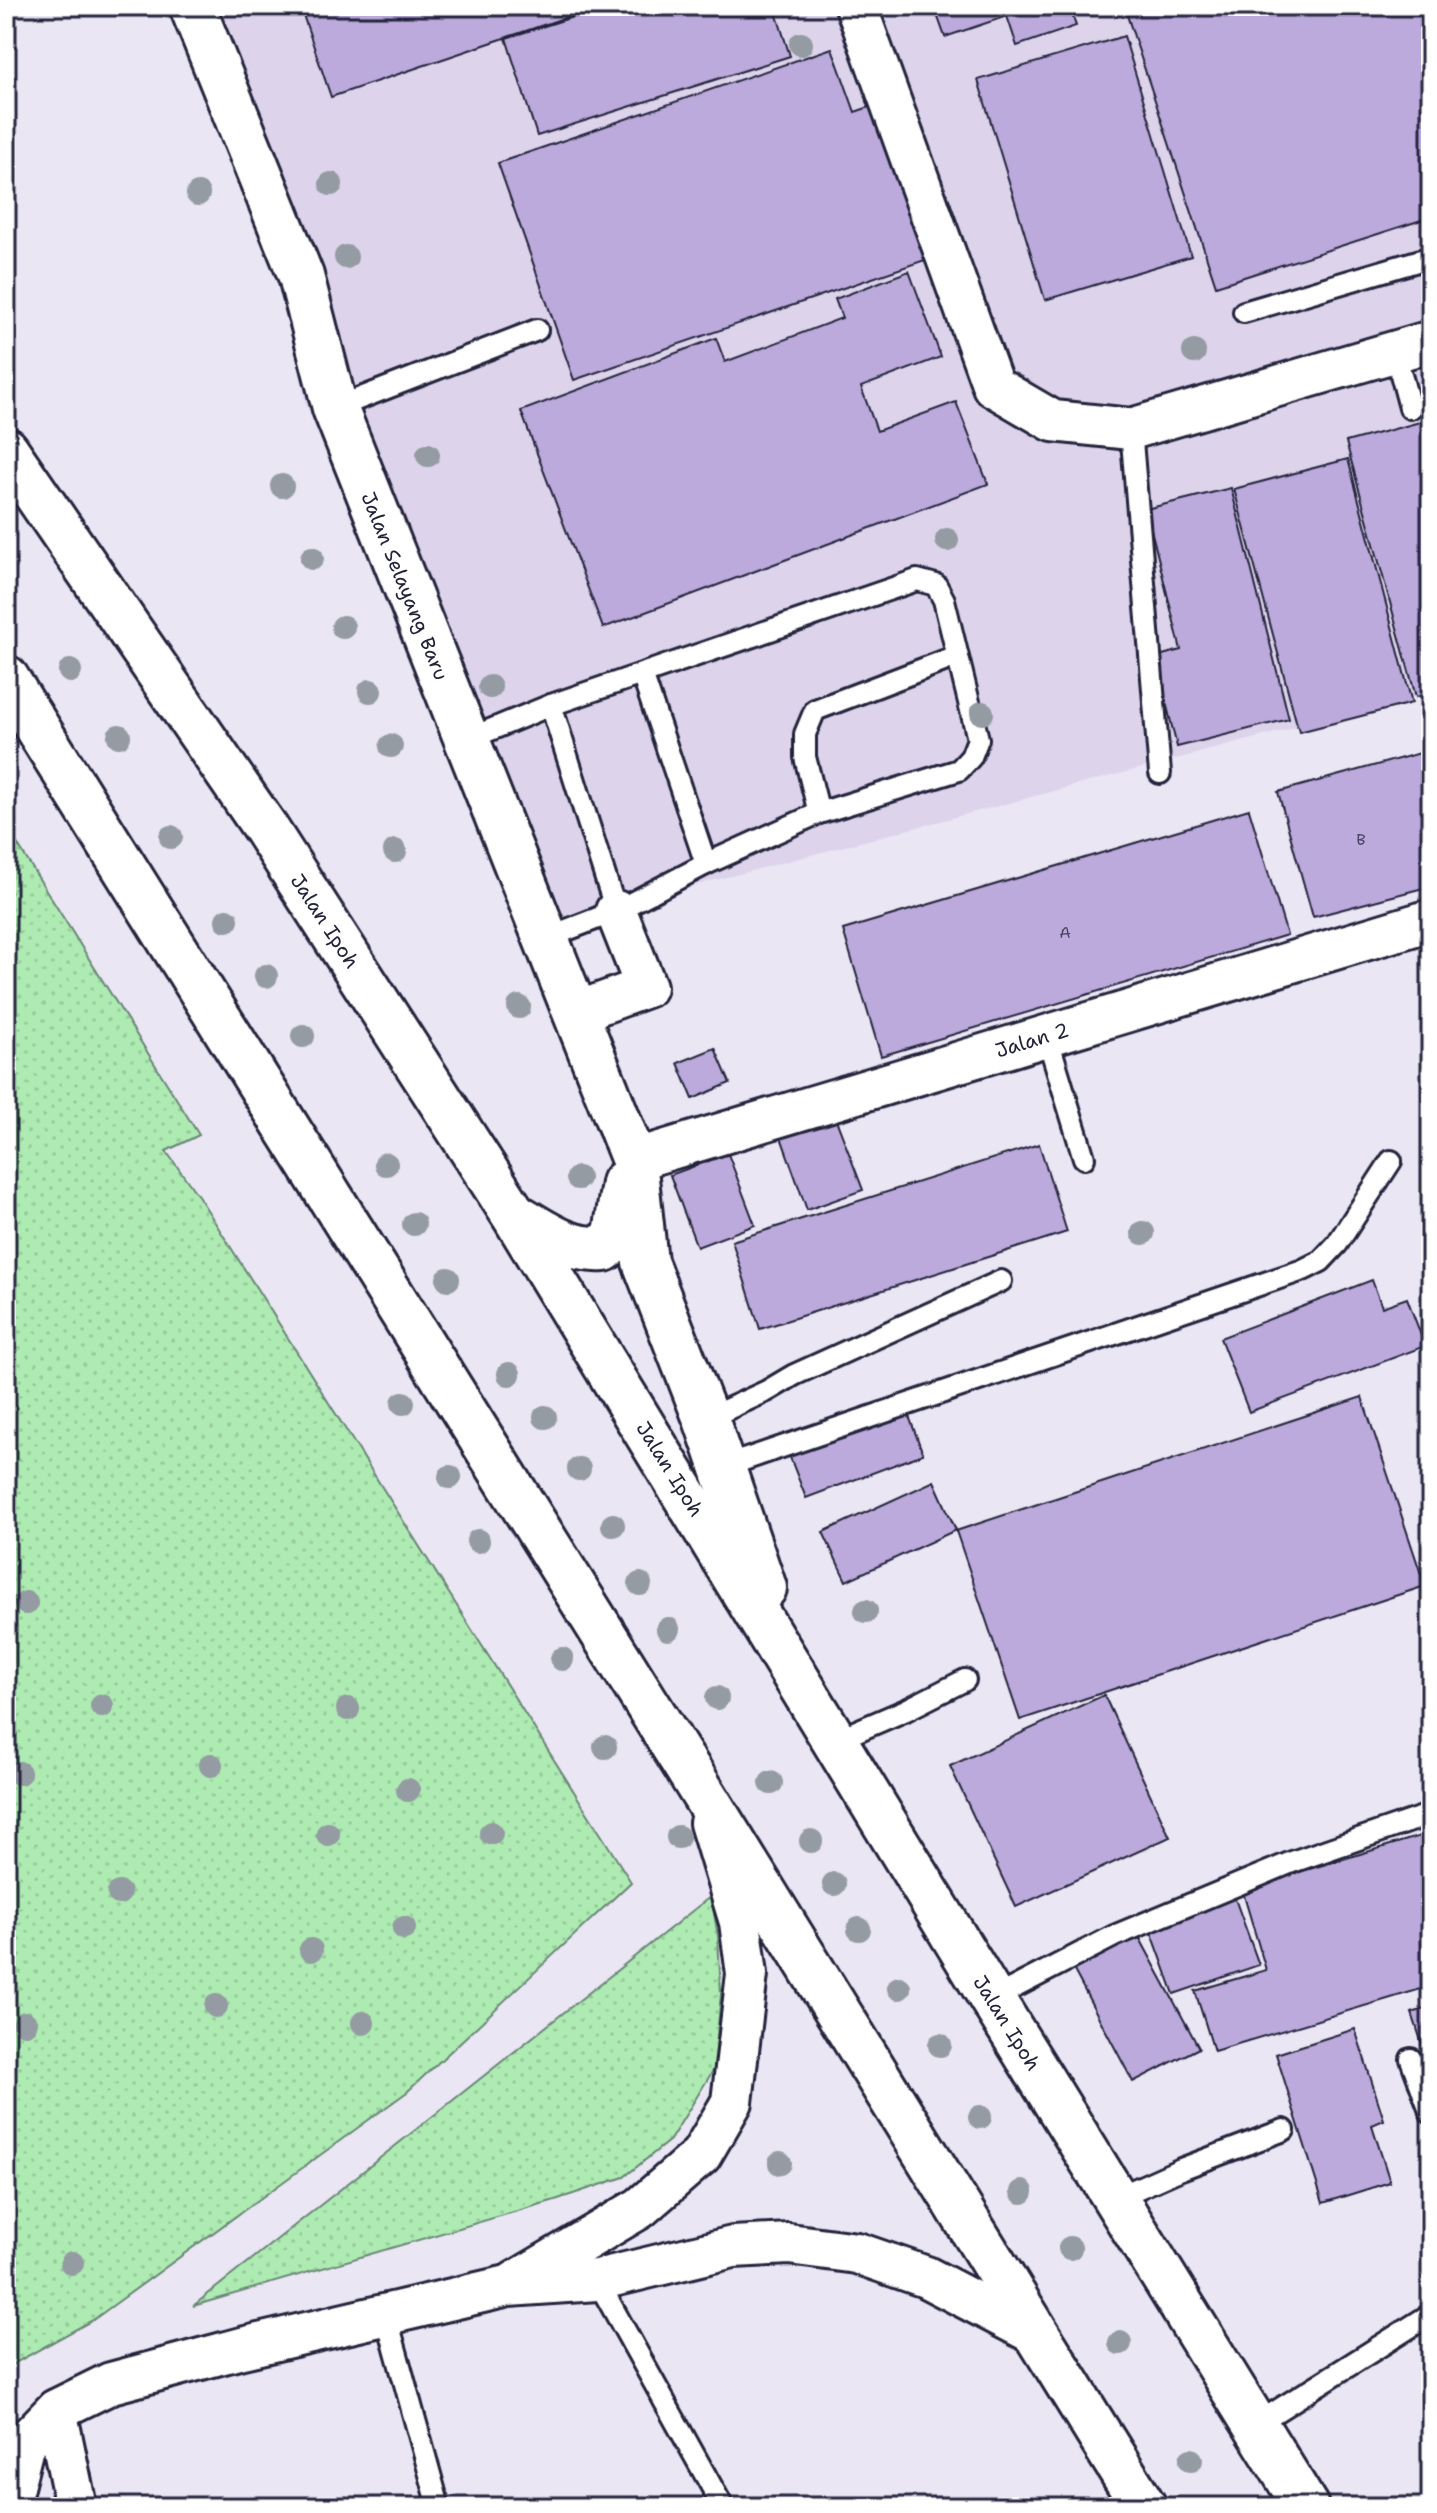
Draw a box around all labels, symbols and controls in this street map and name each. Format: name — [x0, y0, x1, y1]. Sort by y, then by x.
street label: Jalan Selayang Baru — [355, 488, 455, 684]
house number: B — [1356, 829, 1366, 850]
street label: Jalan Ipoh — [285, 869, 365, 973]
house number: A — [1059, 922, 1071, 943]
street label: Jalan 2 — [992, 1017, 1072, 1063]
street label: Jalan Ipoh — [630, 1416, 710, 1522]
street label: Jalan Ipoh — [967, 1970, 1047, 2076]

